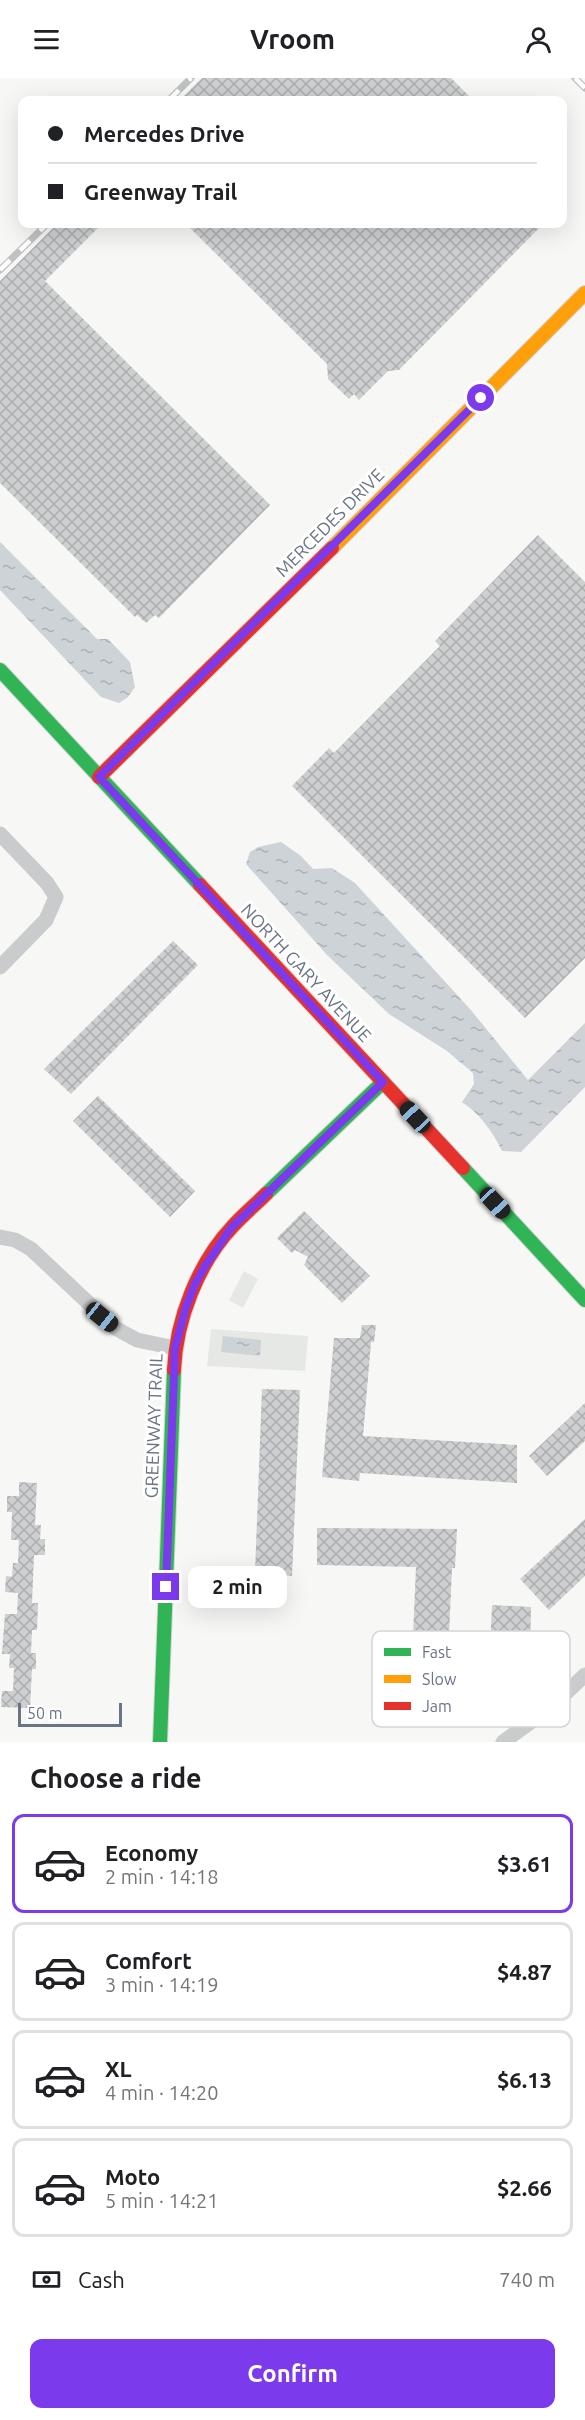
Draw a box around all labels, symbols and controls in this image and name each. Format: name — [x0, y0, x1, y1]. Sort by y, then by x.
icon: menu — [30, 23, 63, 56]
icon: person — [522, 23, 555, 56]
text: Vroom — [250, 24, 335, 54]
text: Mercedes Drive — [84, 121, 245, 146]
text: Greenway Trail — [84, 179, 237, 204]
route start — [467, 384, 494, 411]
street label: MERCEDES DRIVE — [271, 464, 387, 580]
street label: NORTH GARY AVENUE — [238, 899, 376, 1045]
car — [396, 1098, 434, 1136]
car — [476, 1184, 514, 1222]
car — [82, 1299, 122, 1335]
street label: GREENWAY TRAIL — [140, 1353, 166, 1499]
callout: 2 min — [187, 1566, 286, 1608]
route end — [152, 1573, 179, 1600]
text: 2 min — [212, 1575, 263, 1598]
legend — [372, 1631, 570, 1727]
text: Fast — [422, 1643, 452, 1661]
text: Slow — [422, 1670, 457, 1688]
text: Jam — [422, 1697, 452, 1715]
scale bar — [18, 1700, 122, 1728]
text: 50 m — [27, 1704, 63, 1722]
text: Choose a ride — [30, 1763, 202, 1793]
icon: car — [33, 1837, 87, 1891]
text: Economy — [105, 1840, 198, 1865]
text: $3.61 — [497, 1851, 552, 1876]
text: 2 min · 14:18 — [105, 1865, 219, 1888]
icon: car — [33, 1945, 87, 1999]
text: Comfort — [105, 1948, 192, 1973]
text: $4.87 — [497, 1959, 552, 1984]
text: 3 min · 14:19 — [105, 1973, 219, 1996]
icon: car — [33, 2053, 87, 2107]
text: XL — [105, 2056, 132, 2081]
text: $6.13 — [497, 2067, 552, 2092]
text: 4 min · 14:20 — [105, 2081, 219, 2104]
icon: car — [33, 2161, 87, 2215]
text: Moto — [105, 2164, 160, 2189]
text: $2.66 — [497, 2175, 552, 2200]
text: 5 min · 14:21 — [105, 2189, 219, 2212]
icon: cash — [30, 2263, 63, 2296]
text: Cash — [78, 2267, 125, 2292]
text: 740 m — [499, 2268, 555, 2291]
button: Confirm — [30, 2339, 555, 2408]

